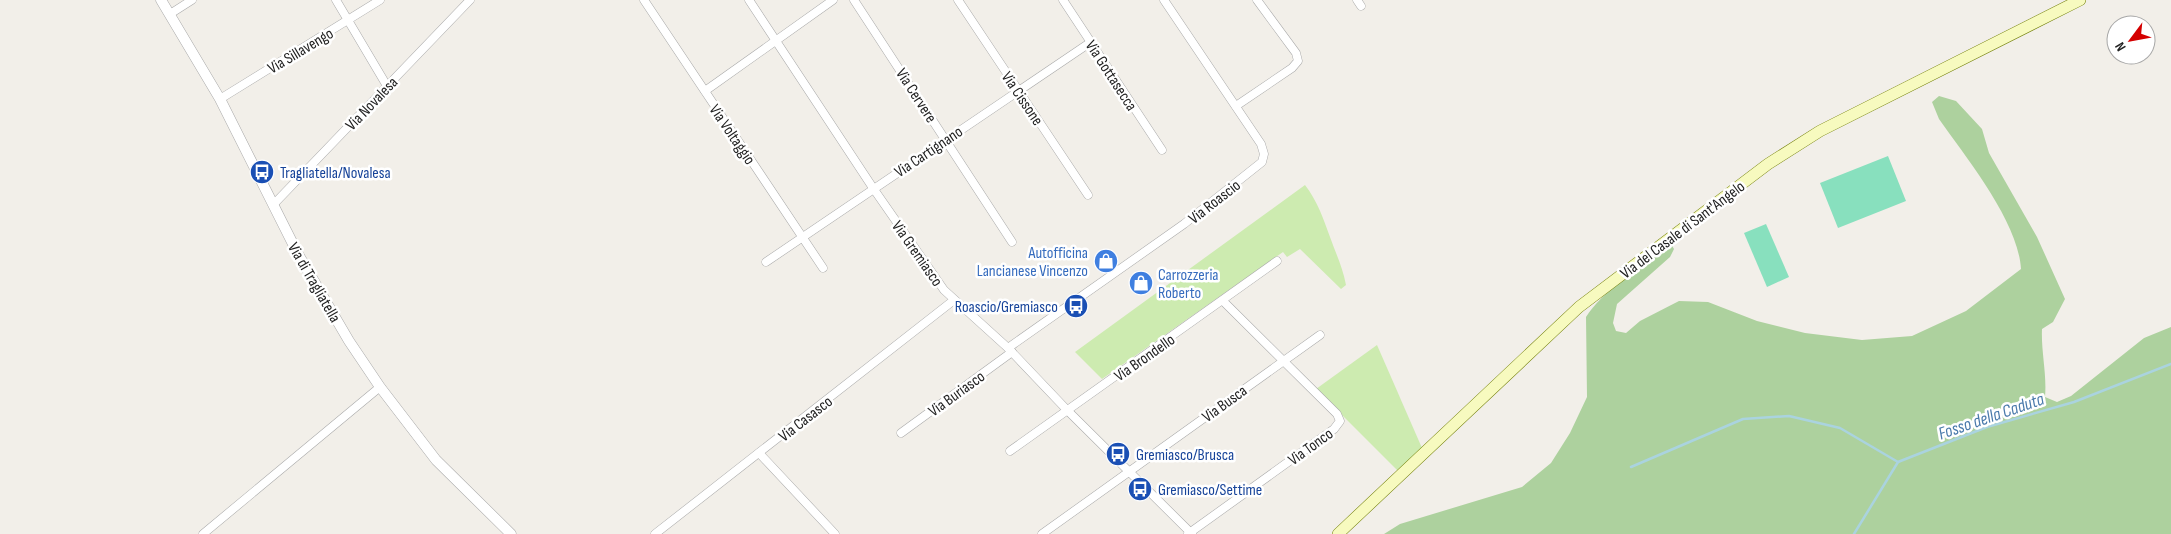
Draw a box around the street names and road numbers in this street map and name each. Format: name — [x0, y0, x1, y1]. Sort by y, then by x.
street label: Via Sillavengo — [265, 24, 337, 78]
street label: Via Gottasecca — [1081, 37, 1141, 115]
street label: Via Cervere — [891, 65, 940, 127]
street label: Via Cissone — [997, 68, 1047, 129]
street label: Via Novalesa — [342, 73, 402, 135]
street label: Via Voltaggio — [705, 101, 759, 169]
street label: Via Cartignano — [891, 123, 967, 182]
street label: Via Roascio — [1185, 176, 1245, 228]
street label: Via del Casale di Sant'Angelo — [1617, 177, 1749, 283]
street label: Via Gremiasco — [887, 217, 946, 290]
street label: Via di Tragliatella — [283, 239, 344, 326]
street label: Via Brondello — [1111, 331, 1179, 386]
street label: Via Buriasco — [925, 367, 989, 421]
street label: Via Busca — [1199, 382, 1251, 427]
street label: Via Casasco — [775, 392, 837, 446]
street label: Via Tonco — [1285, 425, 1337, 470]

